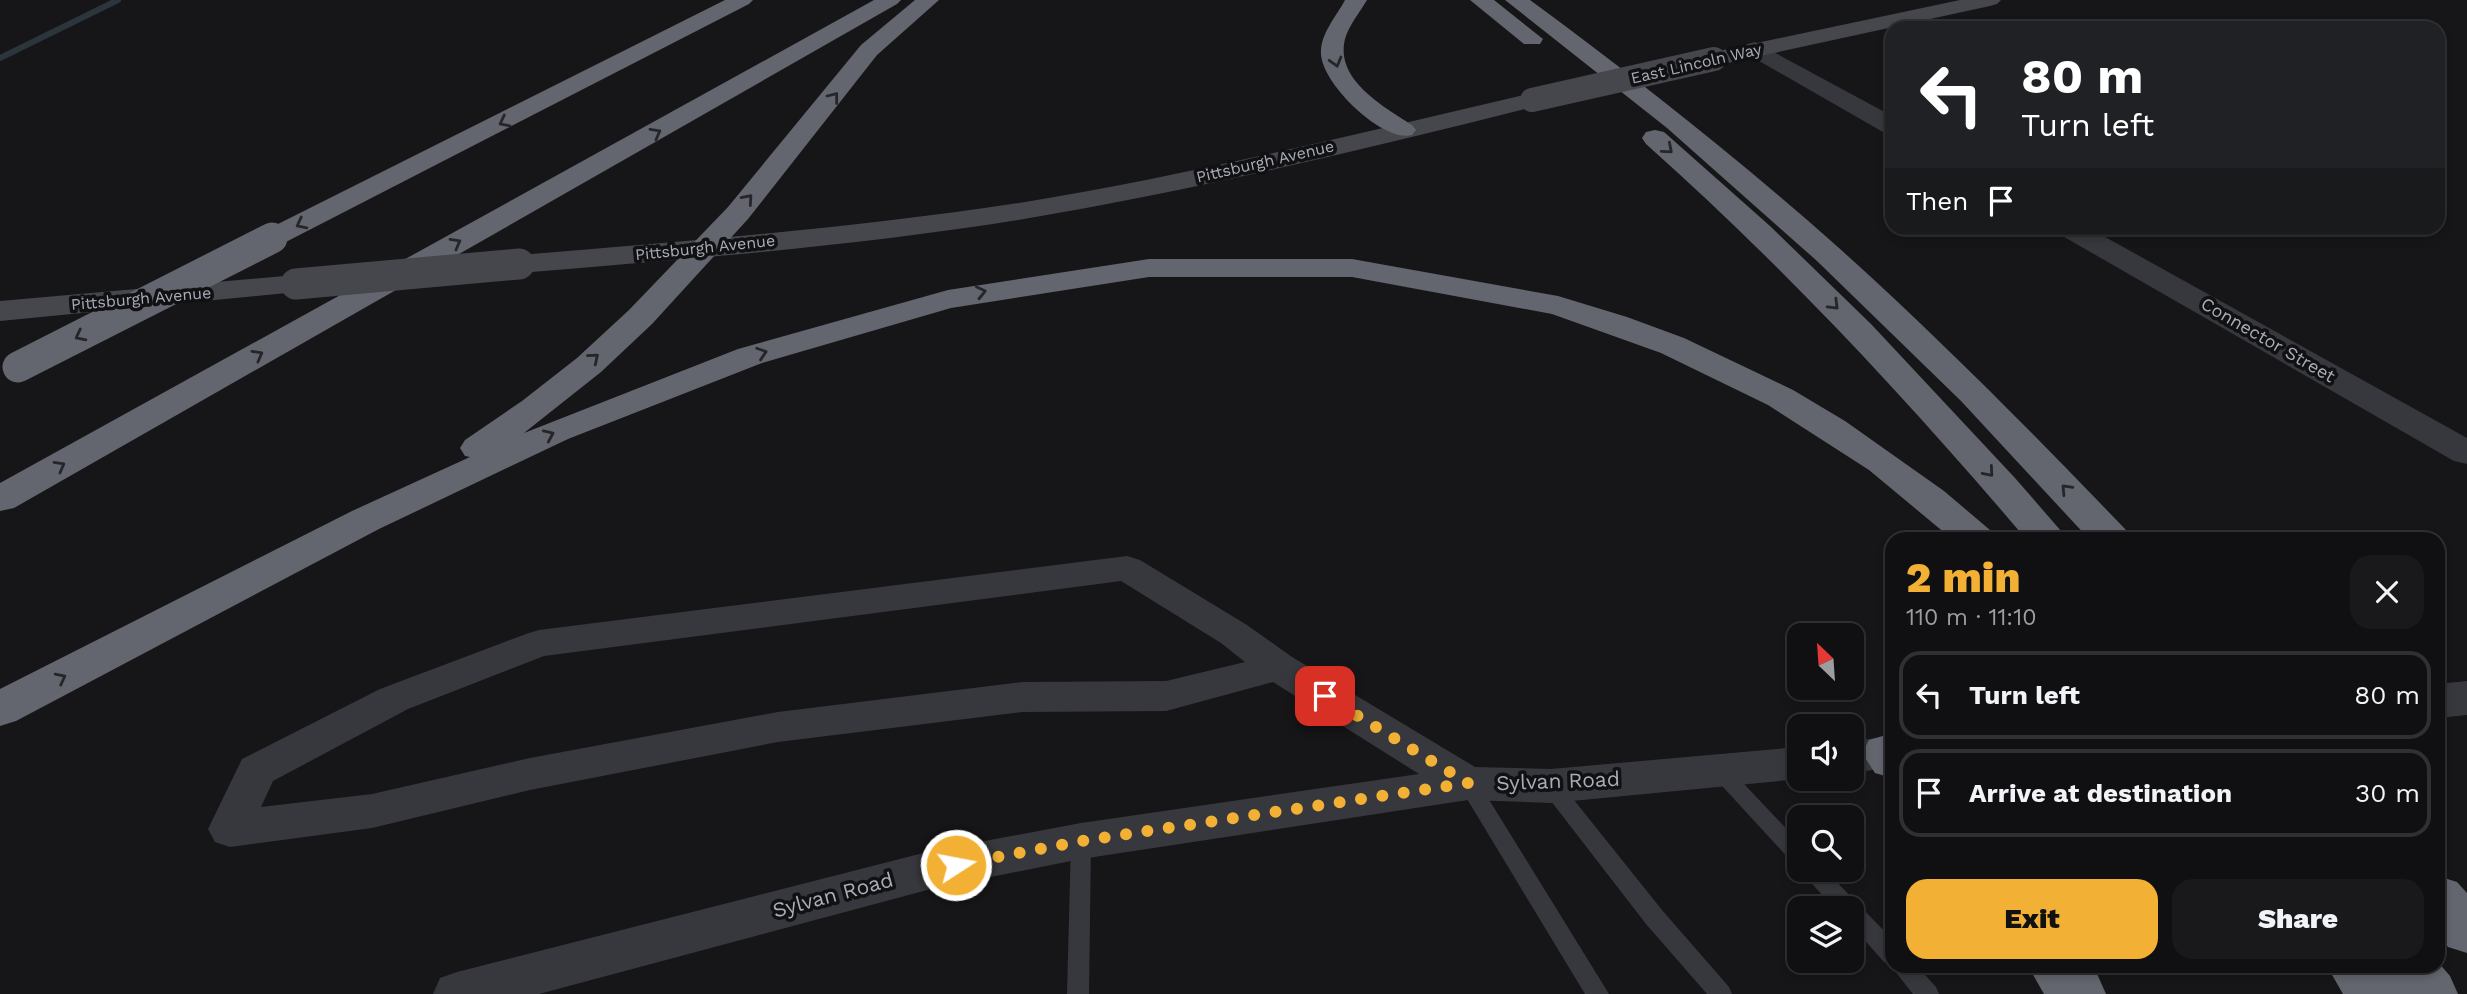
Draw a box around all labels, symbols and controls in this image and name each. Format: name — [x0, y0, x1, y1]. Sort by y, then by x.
street label: East Lincoln Way — [1629, 39, 1764, 88]
text: 80 m — [2021, 47, 2143, 105]
icon: left — [1906, 49, 1997, 140]
one-way arrow — [1327, 55, 1342, 67]
one-way arrow — [825, 92, 838, 104]
text: Turn left — [2021, 106, 2154, 144]
one-way arrow — [499, 113, 511, 127]
one-way arrow — [648, 128, 661, 141]
street label: Pittsburgh Avenue — [1194, 136, 1336, 187]
one-way arrow — [1660, 141, 1673, 153]
icon: arrive — [1982, 182, 2020, 220]
text: Then — [1906, 186, 1968, 216]
one-way arrow — [740, 194, 752, 207]
one-way arrow — [296, 215, 308, 229]
street label: Pittsburgh Avenue — [634, 231, 776, 264]
one-way arrow — [449, 238, 462, 251]
street label: Pittsburgh Avenue — [70, 283, 212, 314]
one-way arrow — [975, 286, 987, 300]
street label: Connector Street — [2197, 293, 2339, 387]
one-way arrow — [1826, 297, 1839, 310]
one-way arrow — [75, 327, 87, 341]
one-way arrow — [755, 347, 767, 361]
one-way arrow — [251, 350, 263, 363]
one-way arrow — [587, 354, 599, 367]
one-way arrow — [543, 429, 555, 443]
one-way arrow — [52, 461, 65, 474]
one-way arrow — [1981, 463, 1993, 476]
one-way arrow — [2062, 484, 2074, 497]
text: 2 min — [1906, 553, 2020, 602]
button: close — [2350, 555, 2424, 629]
text: 110 m · 11:10 — [1906, 604, 2036, 631]
north arrow — [1787, 623, 1864, 700]
map controls — [1787, 623, 1864, 973]
pin — [1295, 666, 1355, 726]
one-way arrow — [53, 672, 66, 686]
icon: left — [1910, 676, 1948, 714]
icon: arrive — [1306, 677, 1344, 715]
text: Turn left — [1969, 680, 2080, 710]
text: 80 m — [2354, 680, 2420, 710]
button: sound — [1787, 714, 1864, 791]
street label: Sylvan Road — [1496, 766, 1620, 795]
icon: arrive — [1910, 774, 1948, 812]
text: Arrive at destination — [1969, 778, 2232, 808]
text: 30 m — [2355, 778, 2420, 808]
button: search — [1787, 805, 1864, 882]
position arrow — [919, 828, 993, 902]
street label: Sylvan Road — [770, 866, 896, 923]
button: Exit — [1906, 879, 2158, 959]
button: Share — [2172, 879, 2424, 959]
button: layers — [1787, 896, 1864, 973]

